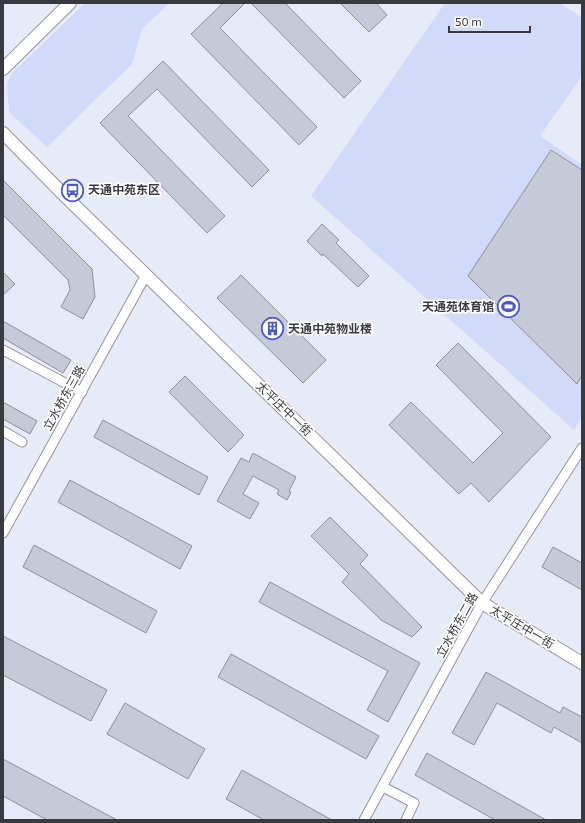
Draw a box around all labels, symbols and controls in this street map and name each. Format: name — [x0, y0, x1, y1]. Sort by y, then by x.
scale bar — [449, 8, 530, 34]
text: 50 m — [455, 14, 482, 28]
bus stop icon: 天通中苑东区 — [59, 177, 85, 203]
place label: 天通中苑东区 — [88, 182, 160, 196]
sports icon: 天通苑体育馆 — [496, 294, 522, 320]
place label: 天通苑体育馆 — [422, 299, 494, 313]
building icon: 天通中苑物业楼 — [259, 316, 285, 342]
place label: 天通中苑物业楼 — [288, 321, 372, 335]
street label: 立水桥东三路 — [40, 363, 87, 432]
street label: 太平庄中一街 — [254, 378, 315, 438]
street label: 立水桥东二路 — [433, 590, 480, 659]
street label: 太平庄中一街 — [488, 602, 557, 651]

